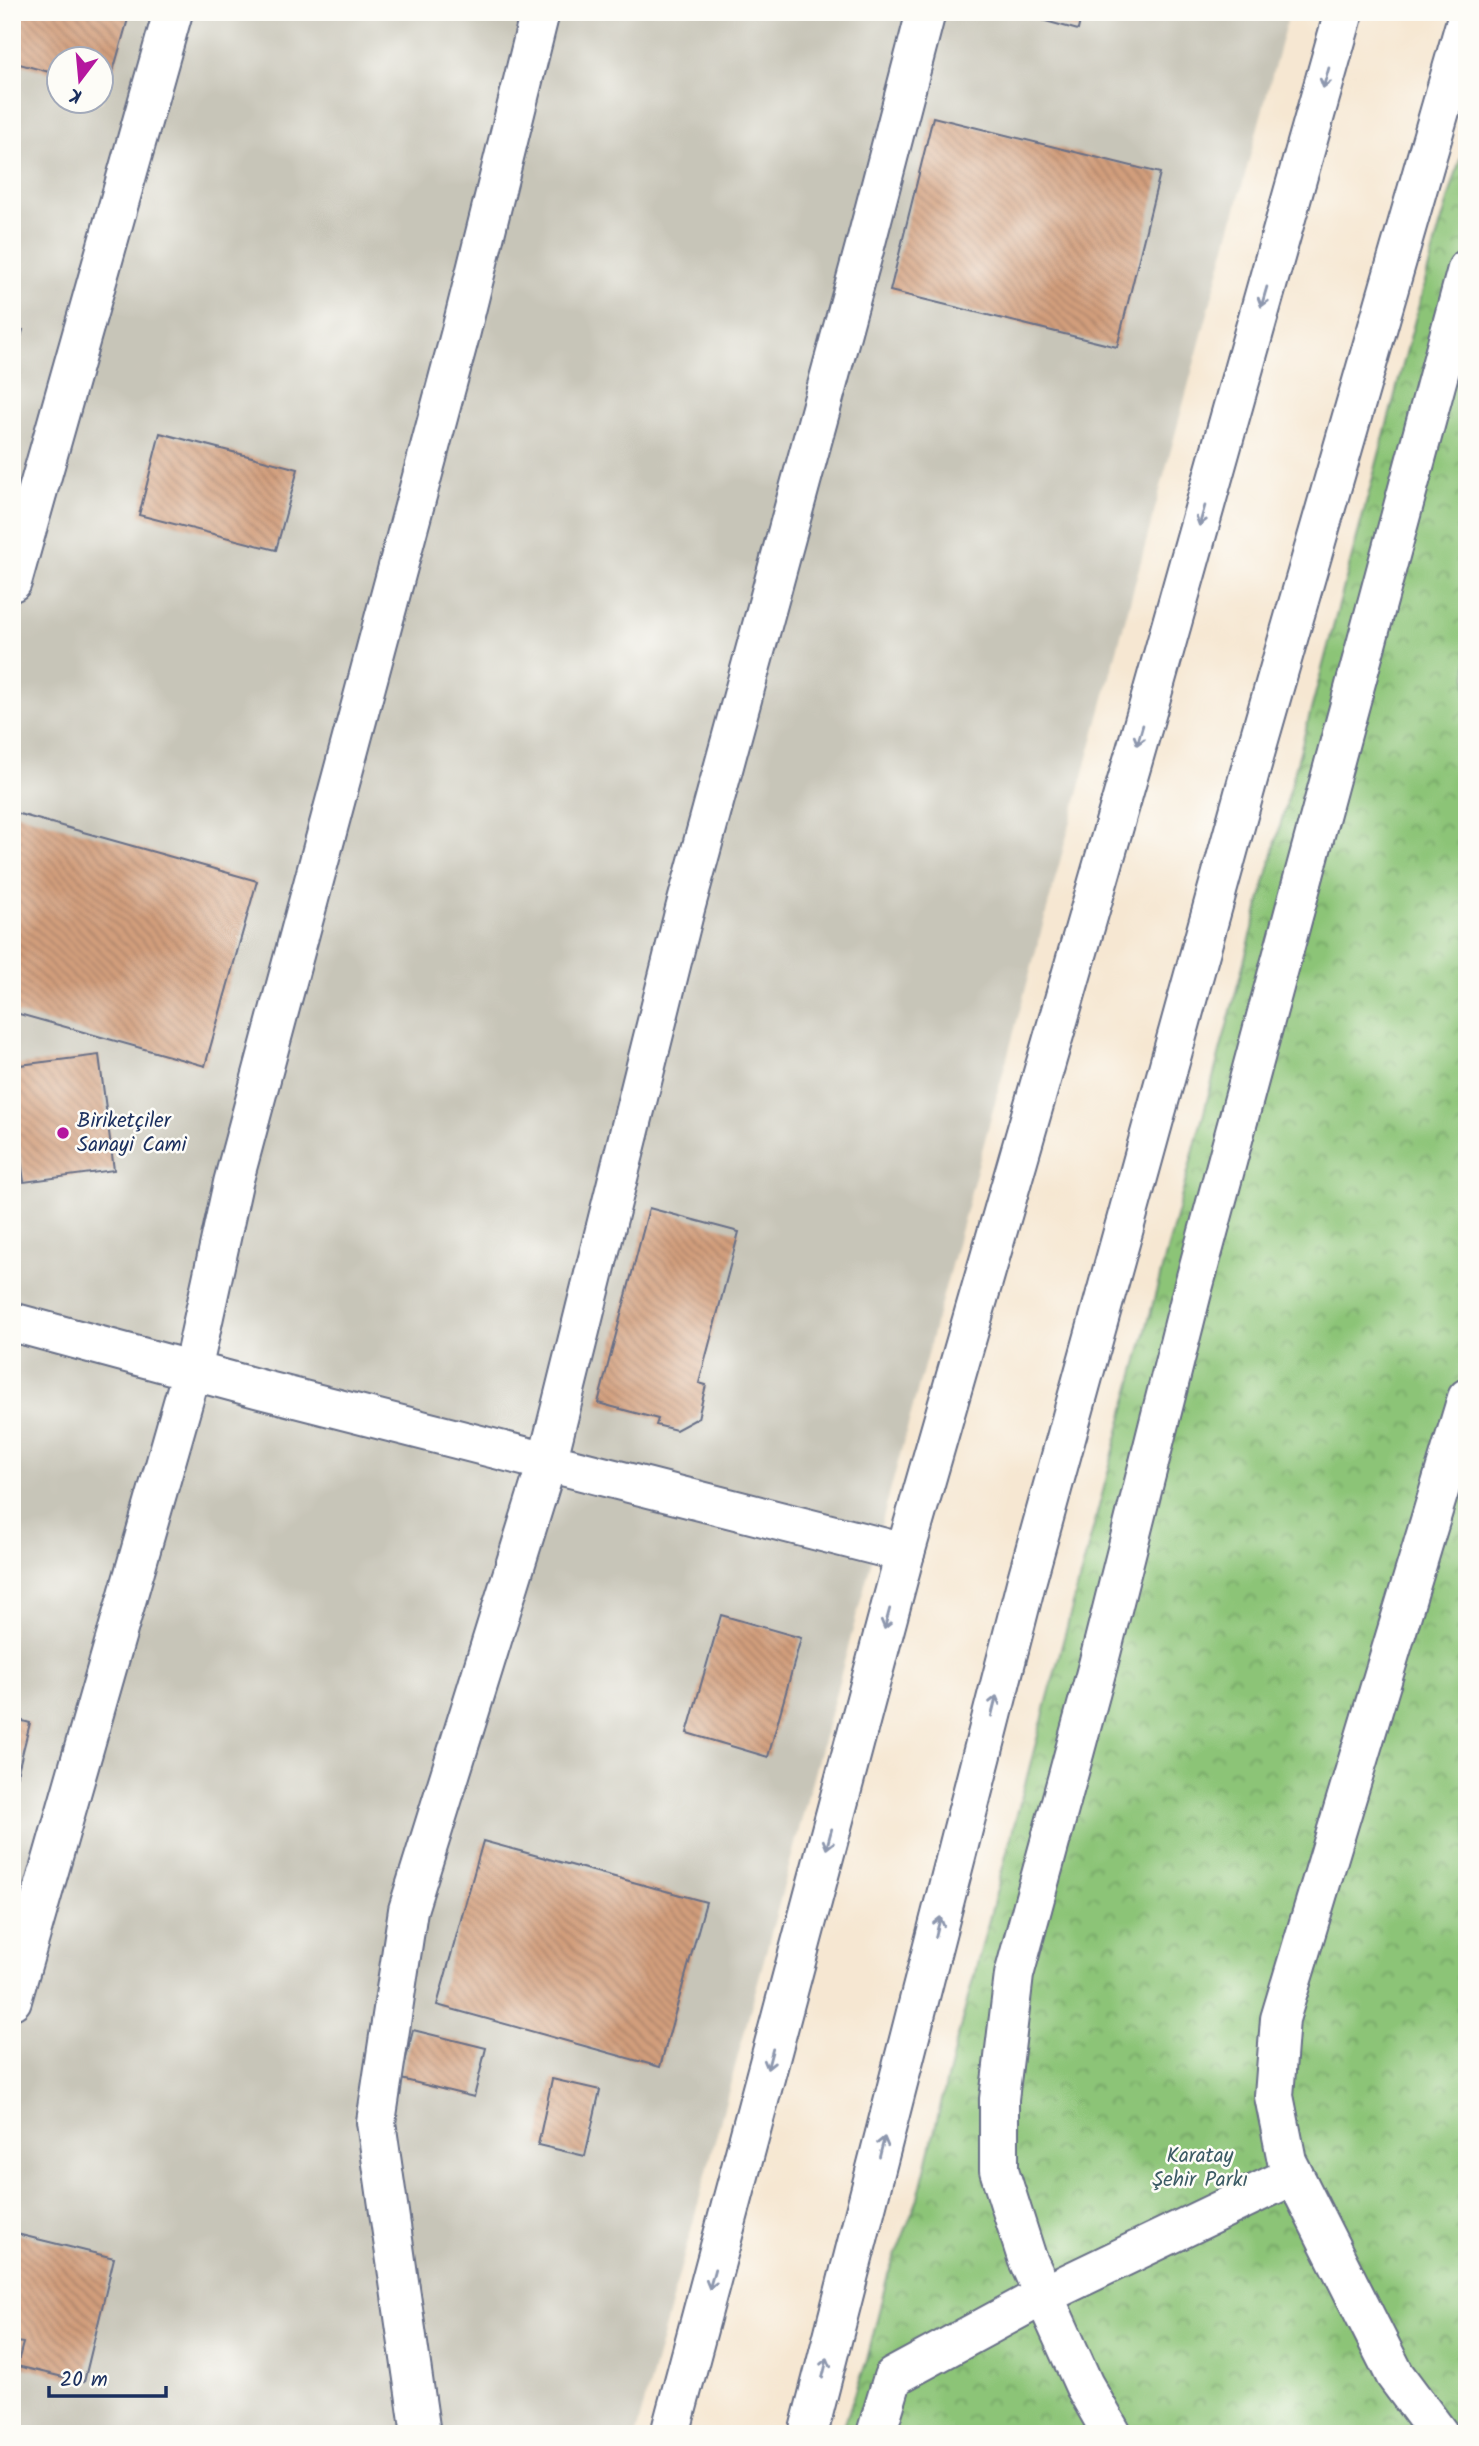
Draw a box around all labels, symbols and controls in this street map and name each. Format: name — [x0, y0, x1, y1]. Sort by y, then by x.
north arrow — [46, 46, 116, 116]
one-way arrow — [1318, 67, 1331, 89]
text: K — [66, 78, 86, 110]
one-way arrow — [1257, 285, 1270, 308]
one-way arrow — [1195, 505, 1208, 527]
one-way arrow — [1133, 724, 1146, 746]
place label: Biriketçiler Sanayi Cami — [77, 1105, 187, 1162]
marker: Biriketçiler Sanayi Cami — [55, 1125, 71, 1141]
one-way arrow — [880, 1608, 893, 1630]
one-way arrow — [988, 1695, 1001, 1718]
one-way arrow — [822, 1827, 835, 1850]
one-way arrow — [932, 1916, 945, 1939]
one-way arrow — [763, 2047, 776, 2070]
one-way arrow — [876, 2136, 889, 2159]
park label: Karatay Şehir Parkı — [1152, 2140, 1248, 2197]
one-way arrow — [705, 2267, 718, 2290]
scale bar — [49, 2355, 166, 2399]
one-way arrow — [819, 2357, 832, 2379]
text: 20 m — [60, 2364, 108, 2397]

